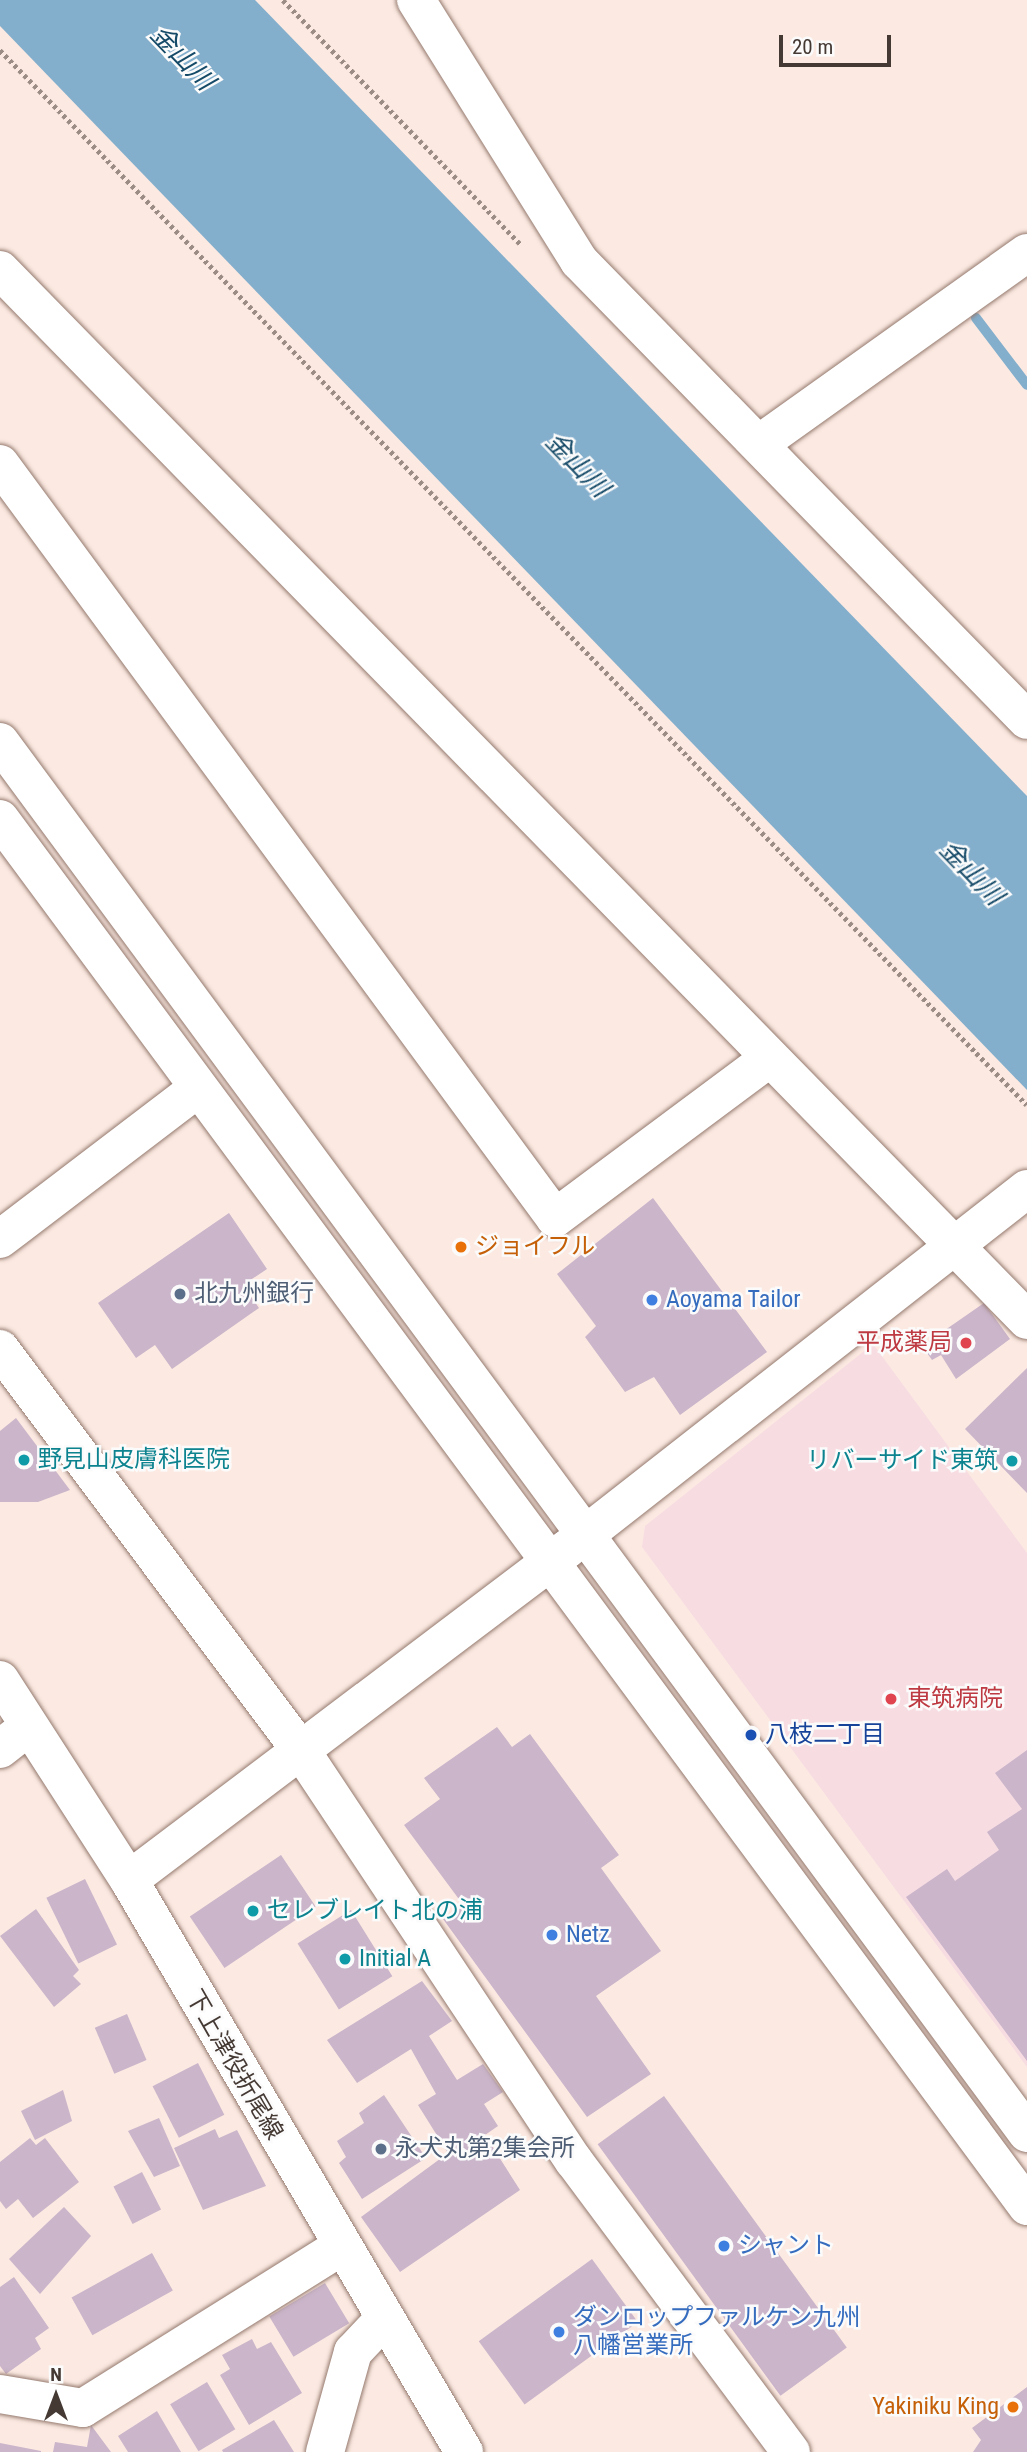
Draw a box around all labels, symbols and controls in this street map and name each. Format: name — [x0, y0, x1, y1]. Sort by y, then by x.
water label: 金山川 — [144, 19, 220, 97]
scale bar — [782, 21, 894, 65]
text: 20 m — [792, 35, 833, 59]
water label: 金山川 — [539, 426, 615, 504]
water label: 金山川 — [933, 834, 1009, 912]
place label: ジョイフル — [475, 1233, 595, 1261]
marker: ジョイフル — [453, 1239, 469, 1255]
place label: 北九州銀行 — [194, 1280, 314, 1308]
marker: 北九州銀行 — [172, 1286, 188, 1302]
place label: Aoyama Tailor — [666, 1286, 801, 1314]
marker: Aoyama Tailor — [644, 1292, 660, 1308]
place label: 平成薬局 — [856, 1329, 952, 1357]
marker: 平成薬局 — [958, 1335, 974, 1351]
place label: 野見山皮膚科医院 — [38, 1446, 230, 1474]
place label: リバーサイド東筑 — [806, 1447, 998, 1475]
marker: 野見山皮膚科医院 — [16, 1452, 32, 1468]
marker: リバーサイド東筑 — [1004, 1453, 1020, 1469]
place label: 東筑病院 — [907, 1685, 1003, 1713]
marker: 東筑病院 — [881, 1689, 901, 1709]
place label: 八枝二丁目 — [765, 1721, 885, 1749]
marker: 八枝二丁目 — [743, 1727, 759, 1743]
place label: セレブレイト北の浦 — [267, 1897, 483, 1925]
marker: セレブレイト北の浦 — [245, 1903, 261, 1919]
place label: Netz — [566, 1921, 610, 1949]
marker: Netz — [544, 1927, 560, 1943]
place label: Initial A — [359, 1945, 431, 1973]
marker: Initial A — [337, 1951, 353, 1967]
street label: 下上津役折尾線 — [180, 1985, 288, 2145]
place label: 永犬丸第2集会所 — [395, 2135, 575, 2163]
marker: 永犬丸第2集会所 — [373, 2141, 389, 2157]
place label: シャント — [738, 2232, 834, 2260]
marker: シャント — [716, 2238, 732, 2254]
place label: ダンロップファルケン九州 八幡営業所 — [573, 2304, 861, 2360]
marker: ダンロップファルケン九州 八幡営業所 — [551, 2324, 567, 2340]
north arrow — [21, 2361, 91, 2431]
text: N — [50, 2363, 62, 2386]
place label: Yakiniku King — [872, 2393, 999, 2421]
marker: Yakiniku King — [1005, 2399, 1021, 2415]

